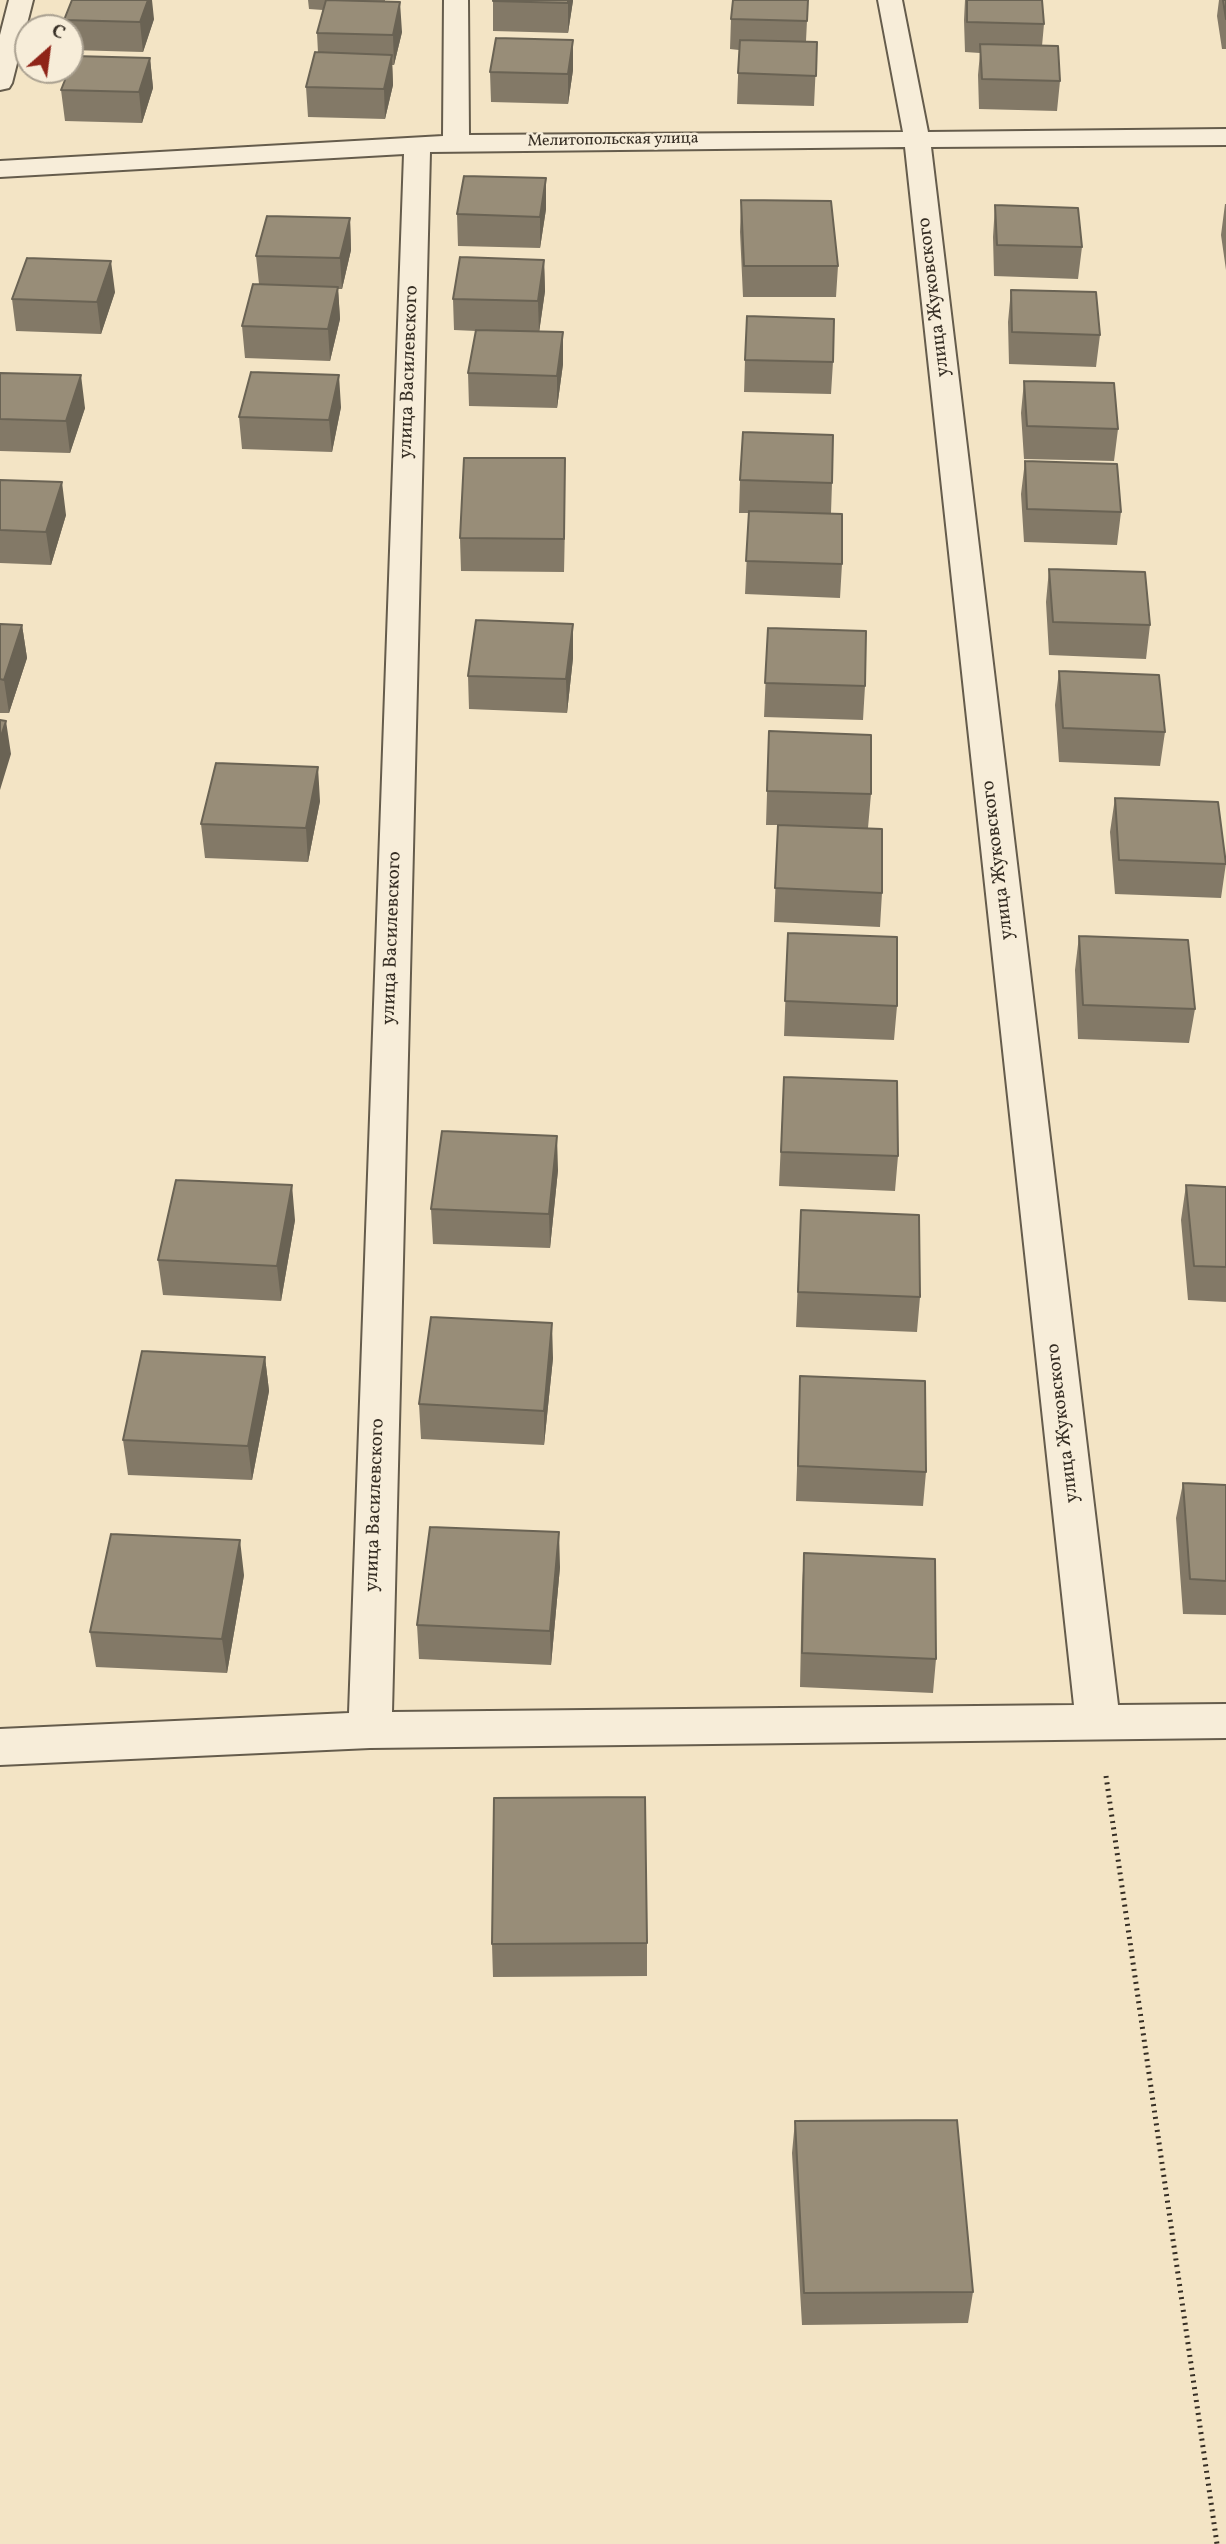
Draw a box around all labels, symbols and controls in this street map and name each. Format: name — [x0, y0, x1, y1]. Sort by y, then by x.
north arrow — [14, 14, 84, 84]
text: С — [46, 18, 69, 47]
street label: Мелитопольская улица — [527, 130, 699, 152]
street label: улица Жуковского — [914, 216, 956, 378]
street label: улица Василевского — [396, 285, 424, 459]
street label: улица Жуковского — [978, 779, 1020, 941]
street label: улица Василевского — [379, 851, 407, 1025]
street label: улица Жуковского — [1043, 1342, 1085, 1504]
street label: улица Василевского — [362, 1418, 390, 1592]

